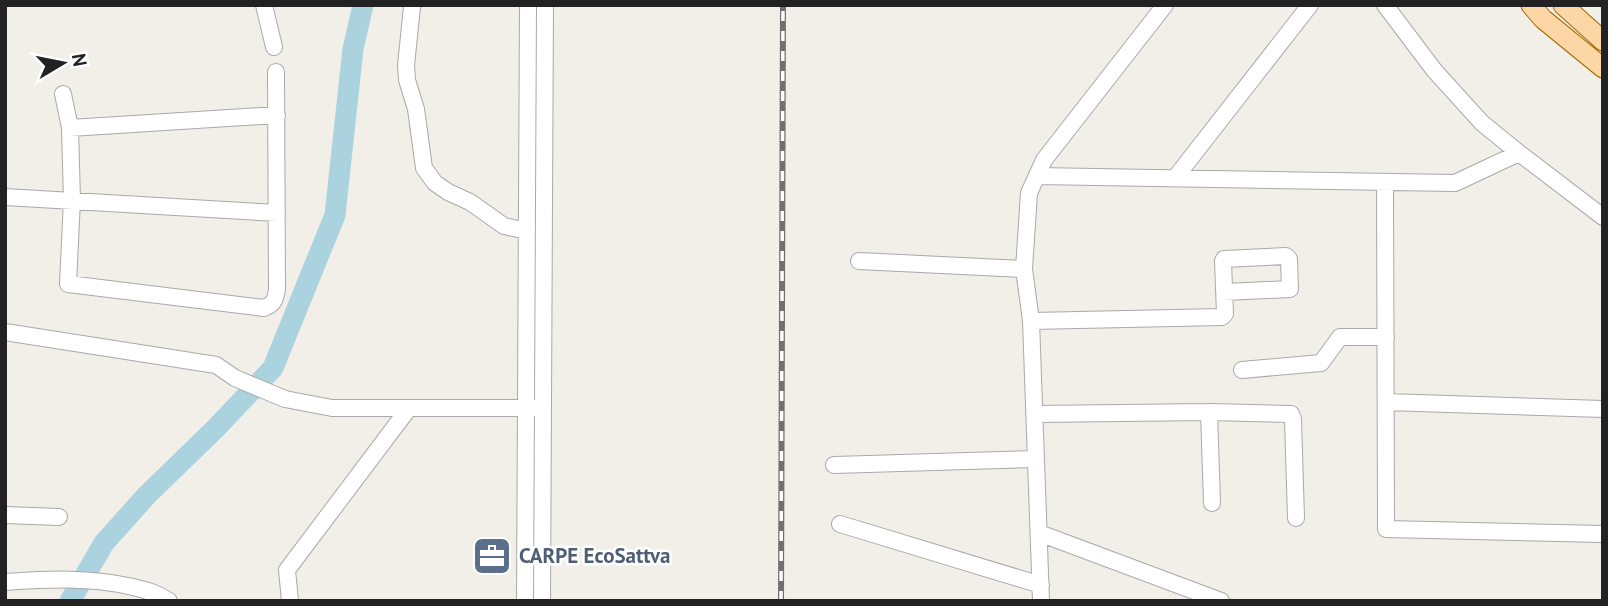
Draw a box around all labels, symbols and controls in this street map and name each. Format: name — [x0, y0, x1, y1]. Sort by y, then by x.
north arrow — [28, 28, 98, 98]
text: N — [67, 52, 93, 68]
office icon: CARPE EcoSattva — [471, 535, 513, 577]
place label: CARPE EcoSattva — [519, 542, 670, 569]

